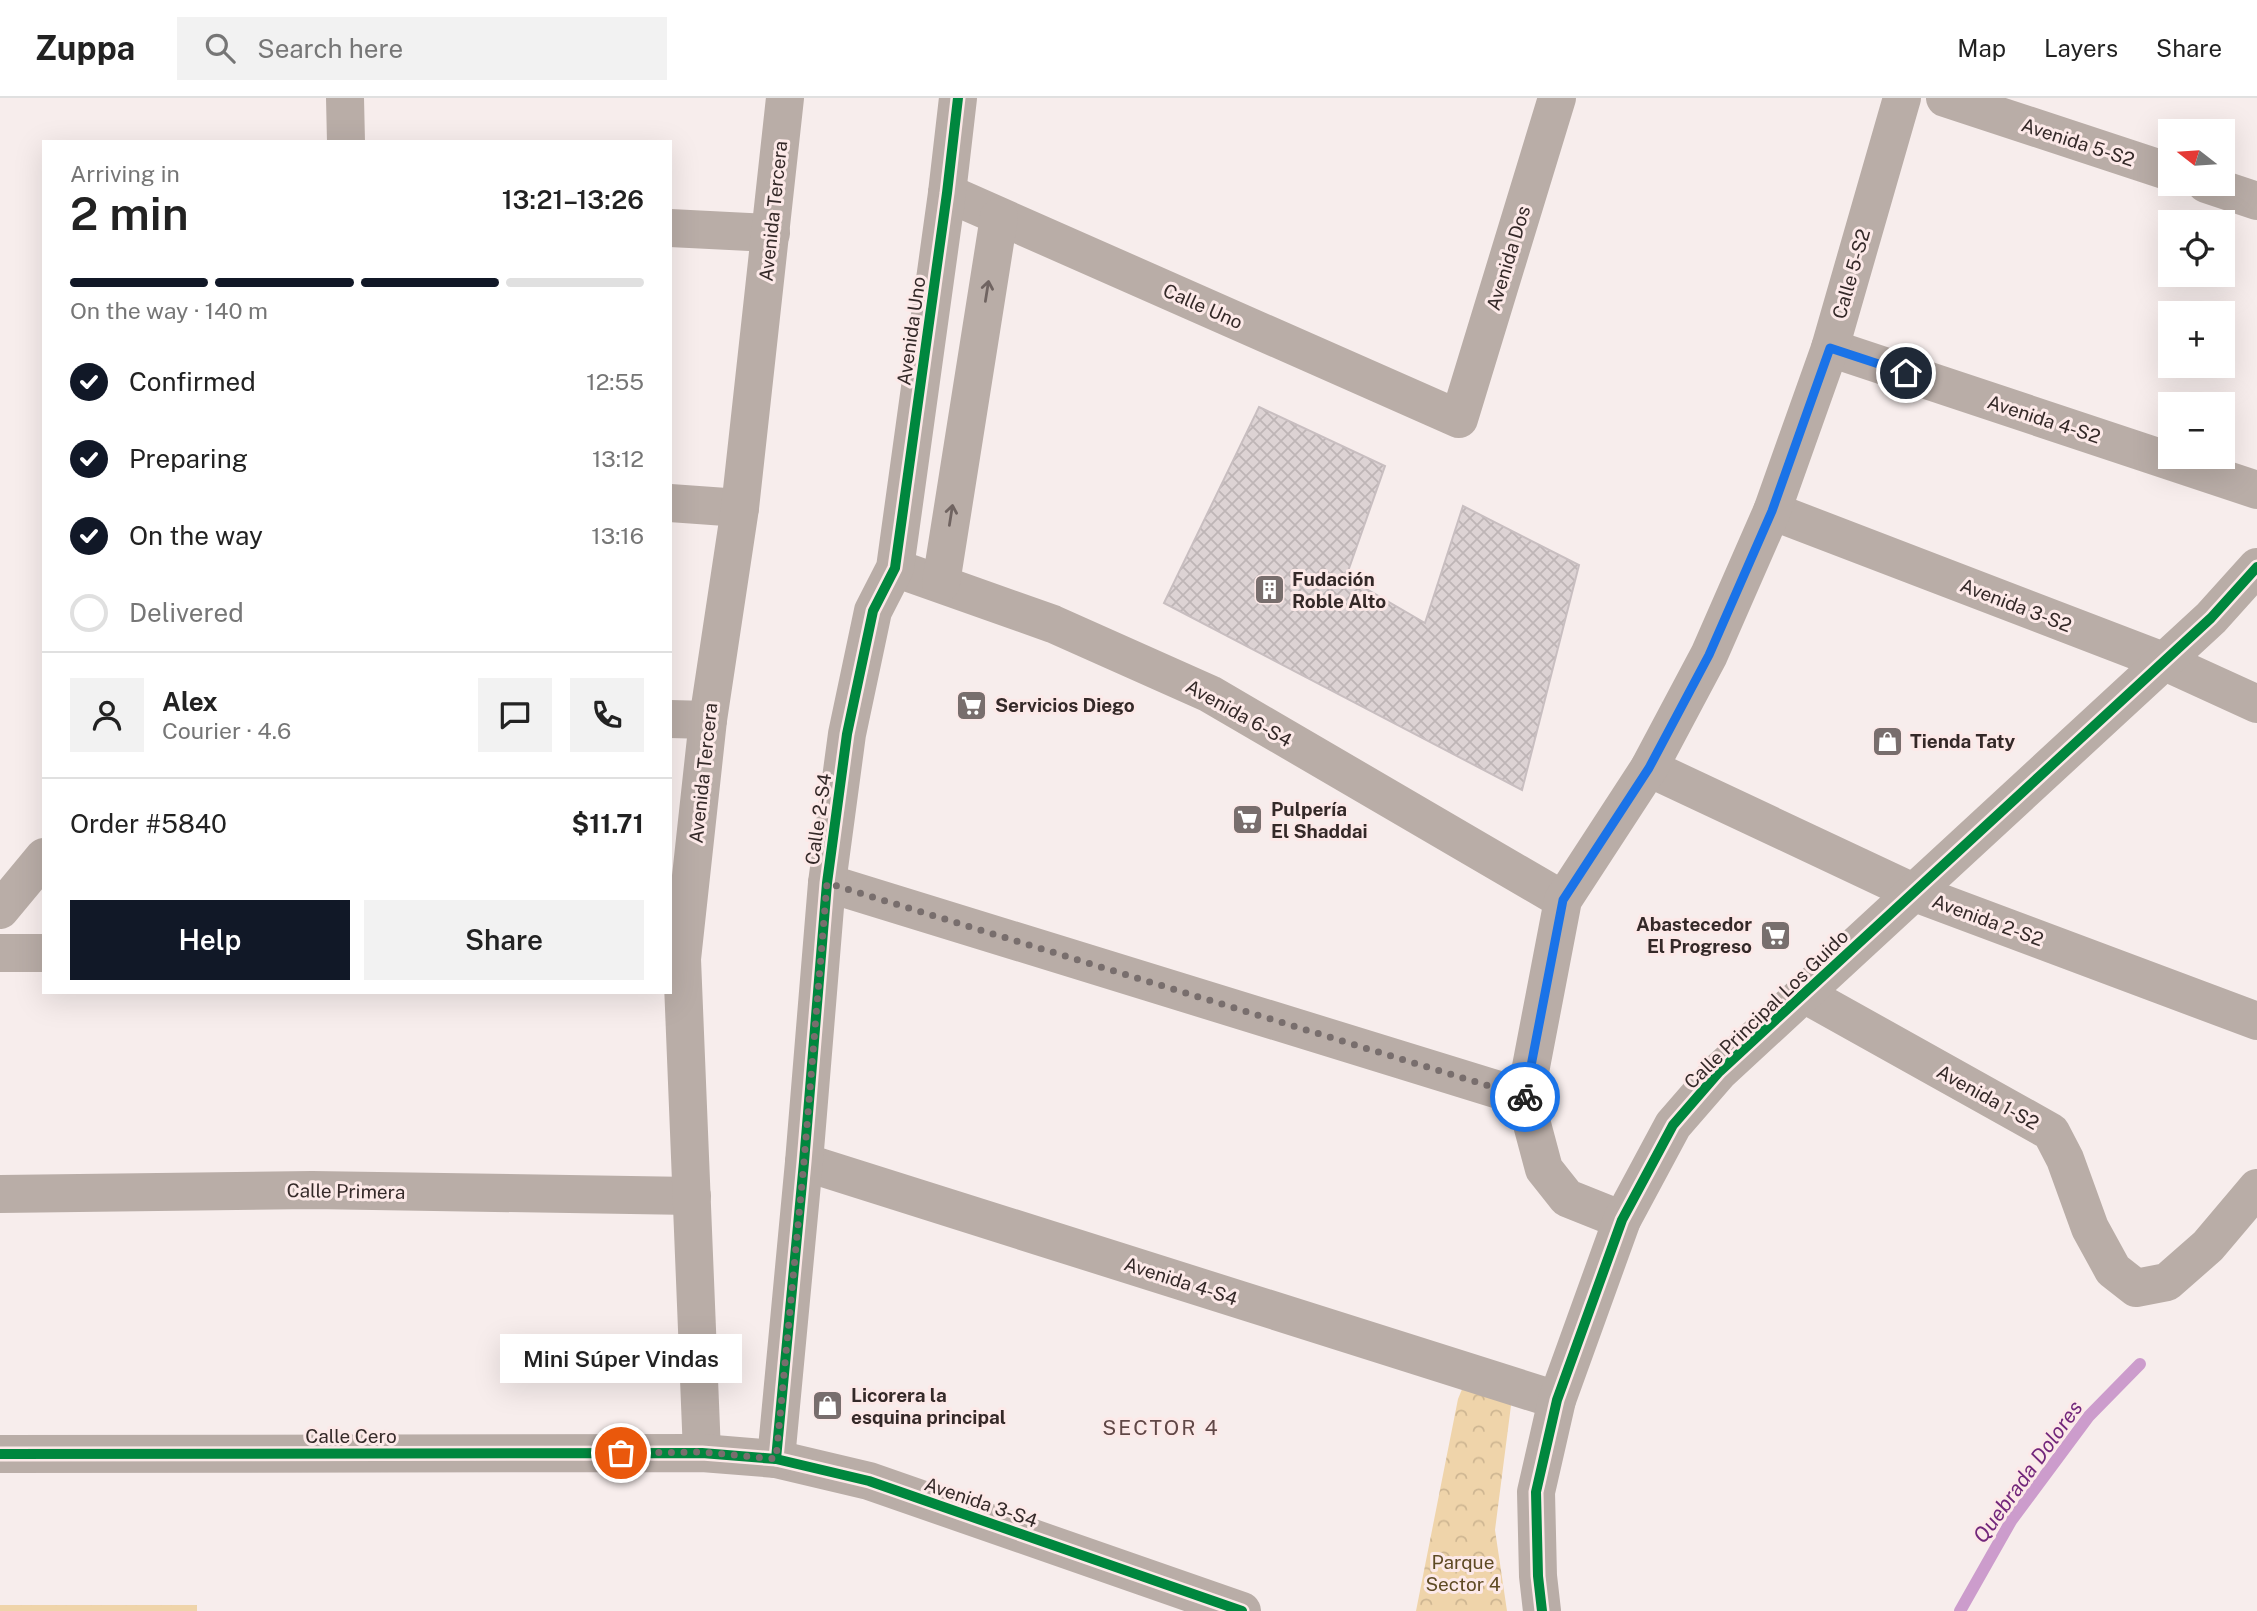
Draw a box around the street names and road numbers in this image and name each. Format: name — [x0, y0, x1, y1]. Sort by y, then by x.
street label: Avenida 5-S2 — [2019, 113, 2137, 171]
street label: Avenida Tercera — [755, 140, 791, 282]
street label: Avenida Dos — [1482, 203, 1534, 313]
street label: Calle 5-S2 — [1828, 227, 1874, 321]
street label: Avenida Uno — [892, 275, 930, 387]
street label: Calle Uno — [1160, 279, 1246, 333]
street label: Avenida 4-S2 — [1985, 390, 2103, 448]
street label: Avenida 3-S2 — [1957, 574, 2075, 636]
street label: Avenida 6-S4 — [1182, 675, 1296, 751]
street label: Avenida Tercera — [685, 702, 721, 844]
street label: Calle 2-S4 — [801, 772, 835, 866]
street label: Avenida 2-S2 — [1929, 890, 2047, 950]
street label: Calle Principal Los Guido — [1680, 925, 1852, 1093]
street label: Avenida 1-S2 — [1933, 1060, 2043, 1134]
street label: Calle Primera — [287, 1179, 405, 1203]
street label: Avenida 4-S4 — [1121, 1252, 1241, 1310]
street label: Calle Cero — [305, 1425, 397, 1447]
street label: Avenida 3-S4 — [922, 1472, 1040, 1532]

